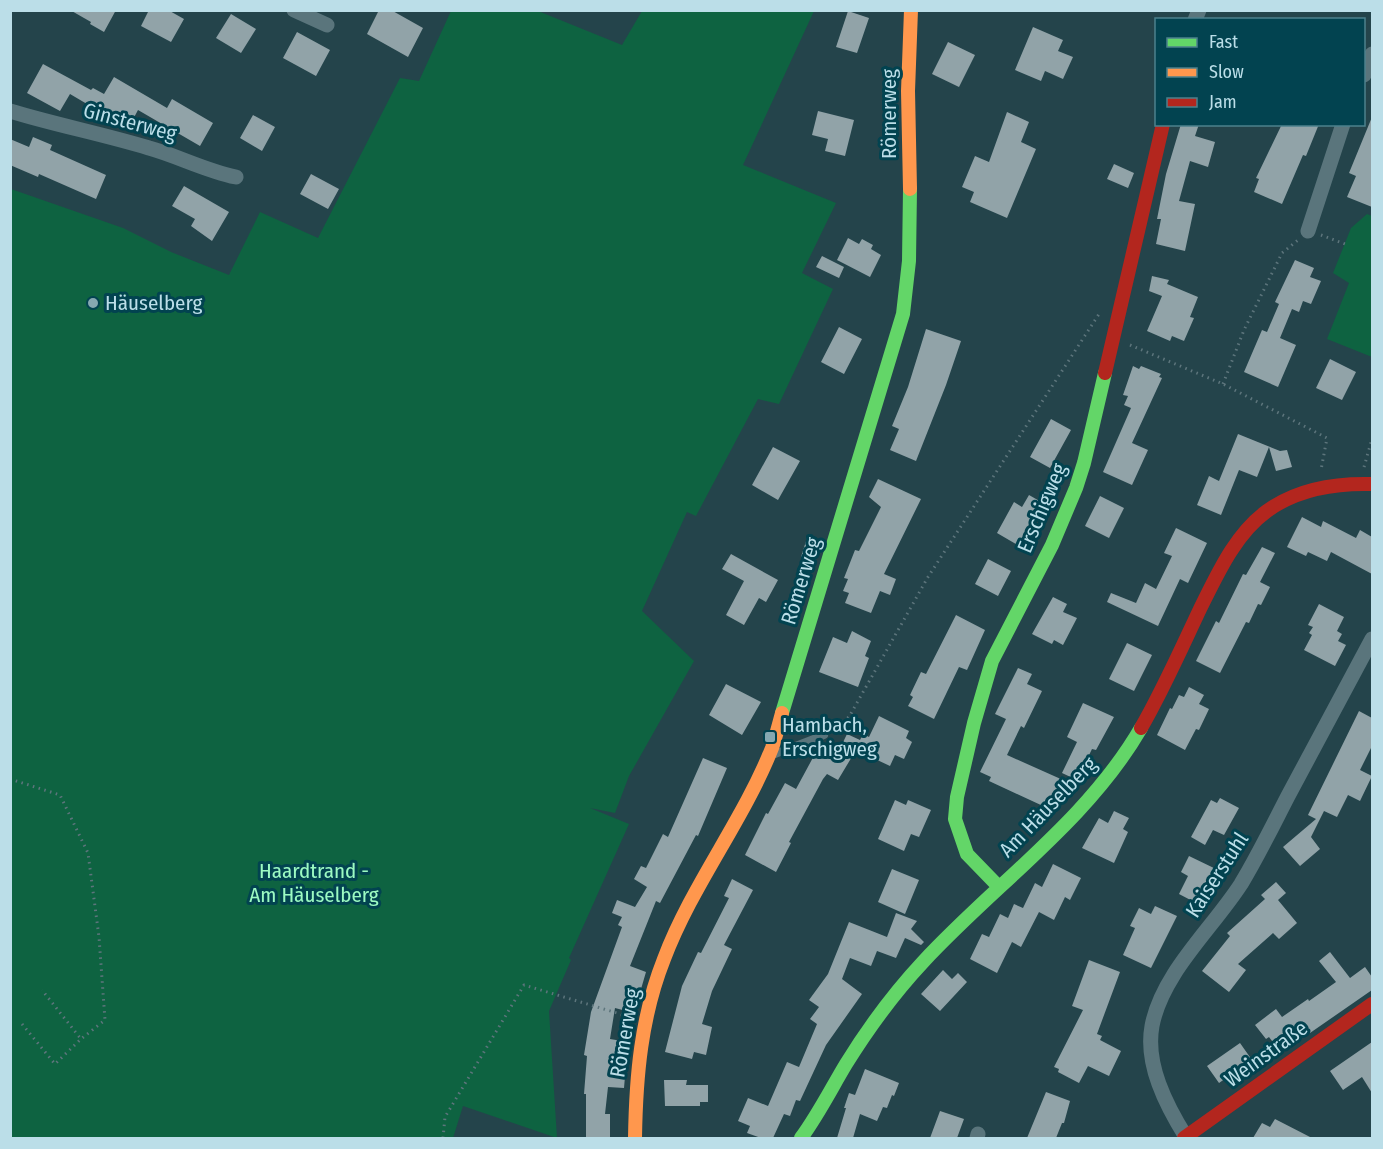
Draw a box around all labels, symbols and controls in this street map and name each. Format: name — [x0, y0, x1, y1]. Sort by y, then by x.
legend — [1155, 18, 1365, 126]
text: Fast — [1209, 31, 1238, 53]
text: Slow — [1209, 61, 1244, 83]
street label: Römerweg — [876, 69, 902, 159]
text: Jam — [1209, 91, 1237, 113]
street label: Ginsterweg — [80, 97, 180, 147]
place label: Häuselberg — [105, 290, 202, 316]
marker: Häuselberg — [86, 296, 100, 310]
street label: Erschigweg — [1012, 459, 1073, 557]
street label: Römerweg — [775, 534, 827, 628]
place label: Hambach, Erschigweg — [782, 712, 877, 762]
marker: Hambach, Erschigweg — [763, 730, 777, 744]
street label: Am Häuselberg — [994, 751, 1102, 863]
street label: Kaiserstuhl — [1180, 827, 1254, 922]
park label: Haardtrand - Am Häuselberg — [249, 858, 379, 908]
street label: Römerweg — [604, 986, 646, 1080]
street label: Weinstraße — [1219, 1015, 1313, 1093]

